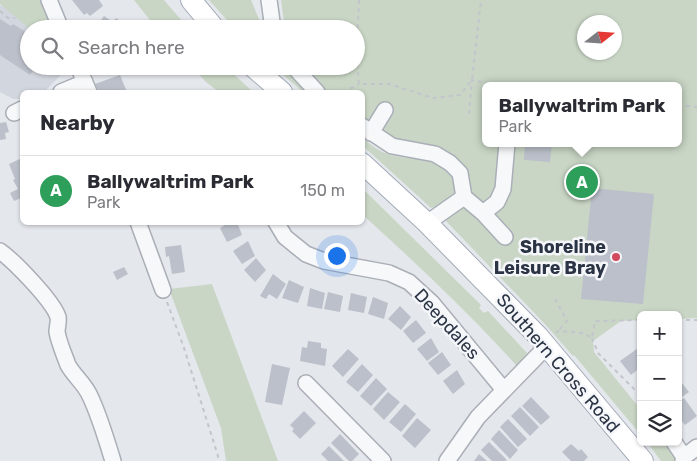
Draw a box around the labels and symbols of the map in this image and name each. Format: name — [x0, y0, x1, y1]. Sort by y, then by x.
north arrow — [577, 15, 622, 60]
pin: A — [566, 163, 598, 201]
place label: Shoreline Leisure Bray — [494, 236, 606, 279]
your location — [324, 243, 350, 269]
marker: Shoreline Leisure Bray — [610, 251, 622, 263]
street label: Deepdales — [410, 284, 484, 364]
street label: Southern Cross Road — [492, 289, 624, 437]

